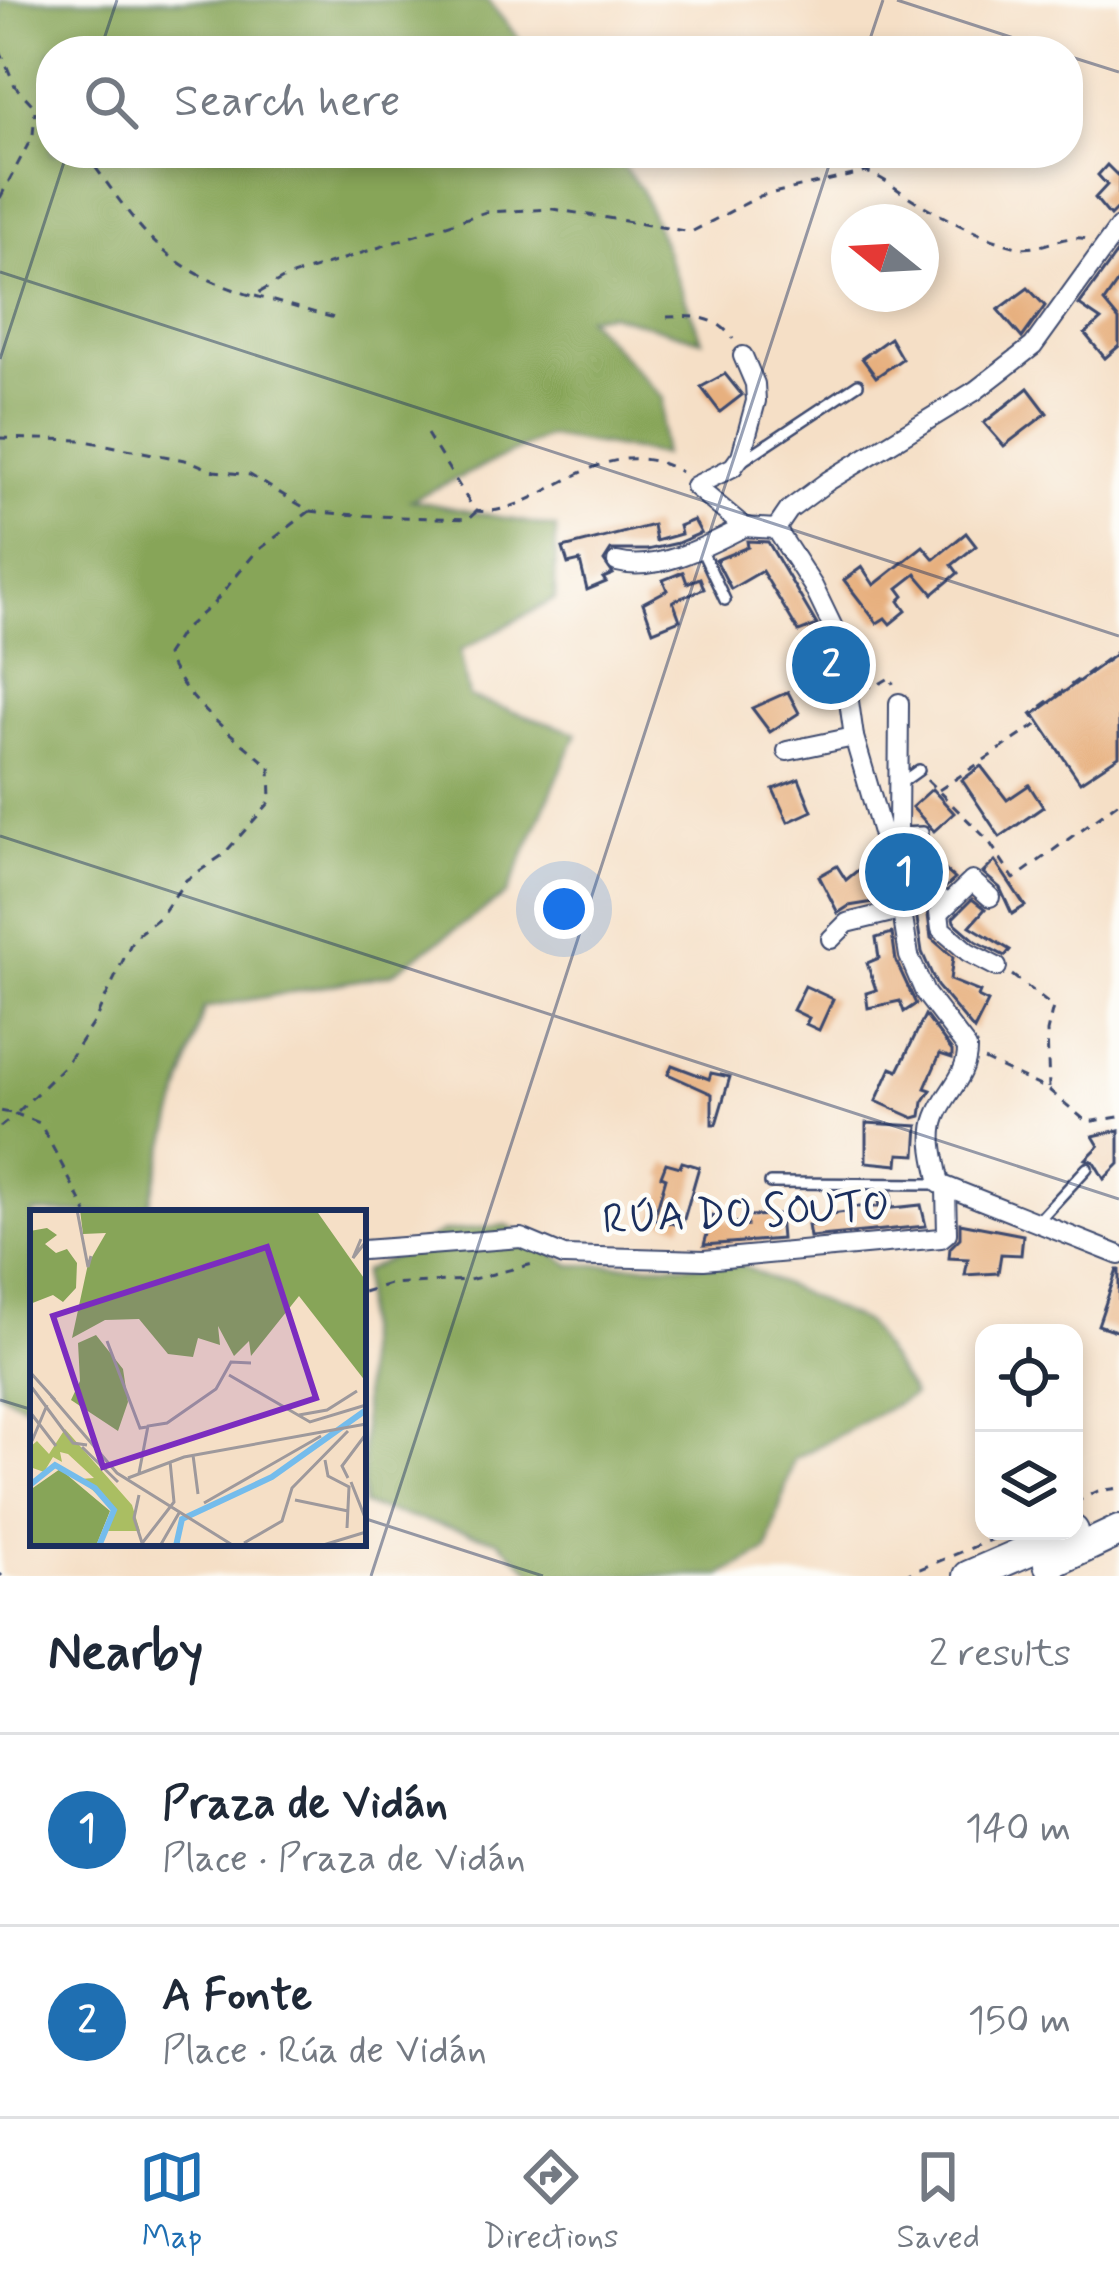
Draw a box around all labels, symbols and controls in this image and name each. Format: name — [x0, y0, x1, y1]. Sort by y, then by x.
search box — [36, 36, 1083, 168]
icon: search — [78, 69, 144, 135]
text: Search here — [174, 73, 401, 132]
north arrow — [831, 204, 939, 312]
pin: 2 — [792, 620, 870, 710]
pin: 1 — [865, 827, 943, 917]
your location — [534, 879, 594, 939]
street label: RÚA DO SOUTO — [601, 1179, 891, 1249]
inset map — [30, 1210, 366, 1546]
map controls — [975, 1324, 1083, 1540]
button: locate — [975, 1324, 1083, 1432]
button: layers — [975, 1432, 1083, 1540]
text: Nearby — [48, 1621, 203, 1687]
text: 2 results — [929, 1629, 1071, 1680]
text: Praza de Vidán — [162, 1775, 448, 1834]
text: 1 — [78, 1804, 96, 1855]
text: 140 m — [965, 1804, 1071, 1855]
text: Place · Praza de Vidán — [162, 1834, 526, 1885]
text: A Fonte — [162, 1967, 312, 2026]
text: 2 — [77, 1996, 97, 2047]
text: 150 m — [968, 1996, 1071, 2047]
text: Place · Rúa de Vidán — [162, 2026, 487, 2077]
tab: Map — [139, 2144, 205, 2260]
tab: Directions — [483, 2144, 619, 2260]
tab: Saved — [897, 2144, 980, 2260]

